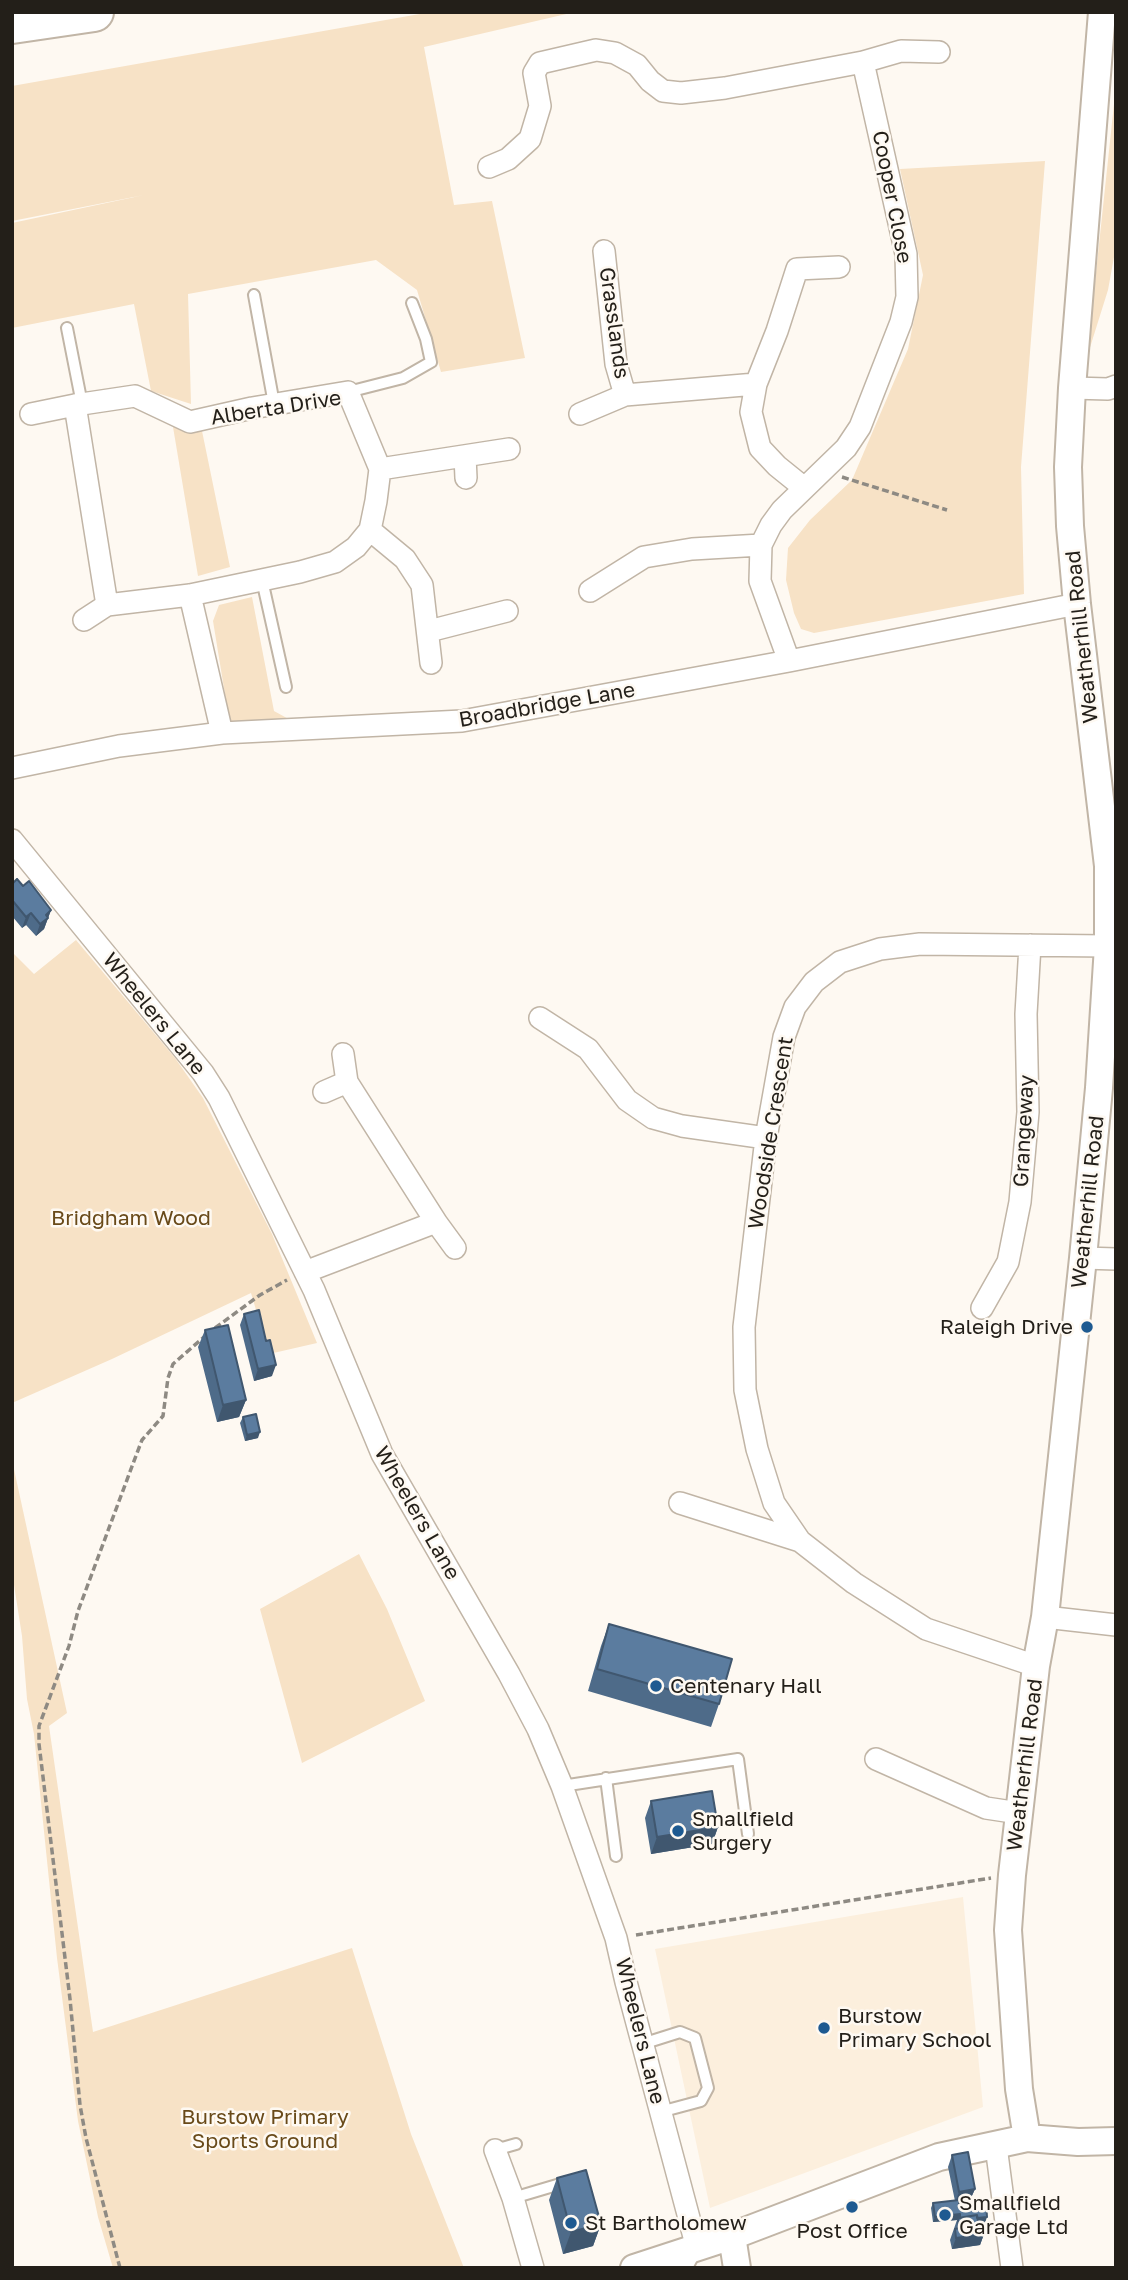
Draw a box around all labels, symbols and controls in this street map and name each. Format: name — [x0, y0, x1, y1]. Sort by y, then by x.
street label: Cooper Close — [867, 128, 917, 266]
street label: Grasslands — [594, 266, 634, 380]
street label: Alberta Drive — [209, 385, 343, 431]
street label: Weatherhill Road — [1060, 549, 1104, 725]
street label: Broadbridge Lane — [457, 677, 637, 733]
street label: Wheelers Lane — [97, 948, 211, 1080]
street label: Woodside Crescent — [743, 1035, 799, 1231]
street label: Grangeway — [1008, 1074, 1040, 1188]
street label: Weatherhill Road — [1066, 1114, 1110, 1290]
park label: Bridgham Wood — [51, 1205, 211, 1231]
place label: Raleigh Drive — [940, 1314, 1073, 1340]
marker: Raleigh Drive — [1079, 1319, 1095, 1335]
street label: Wheelers Lane — [369, 1442, 465, 1584]
place label: Centenary Hall — [670, 1673, 822, 1699]
street label: Weatherhill Road — [1002, 1677, 1048, 1853]
marker: Centenary Hall — [648, 1678, 664, 1694]
place label: Smallfield Surgery — [692, 1806, 794, 1856]
marker: Smallfield Surgery — [670, 1823, 686, 1839]
street label: Wheelers Lane — [610, 1955, 670, 2107]
place label: Burstow Primary School — [838, 2003, 992, 2053]
marker: Burstow Primary School — [816, 2020, 832, 2036]
park label: Burstow Primary Sports Ground — [181, 2104, 349, 2154]
place label: Smallfield Garage Ltd — [959, 2190, 1069, 2240]
marker: Post Office — [844, 2199, 860, 2215]
marker: Smallfield Garage Ltd — [937, 2207, 953, 2223]
place label: St Bartholomew — [585, 2210, 747, 2236]
marker: St Bartholomew — [563, 2215, 579, 2231]
place label: Post Office — [796, 2218, 908, 2244]

